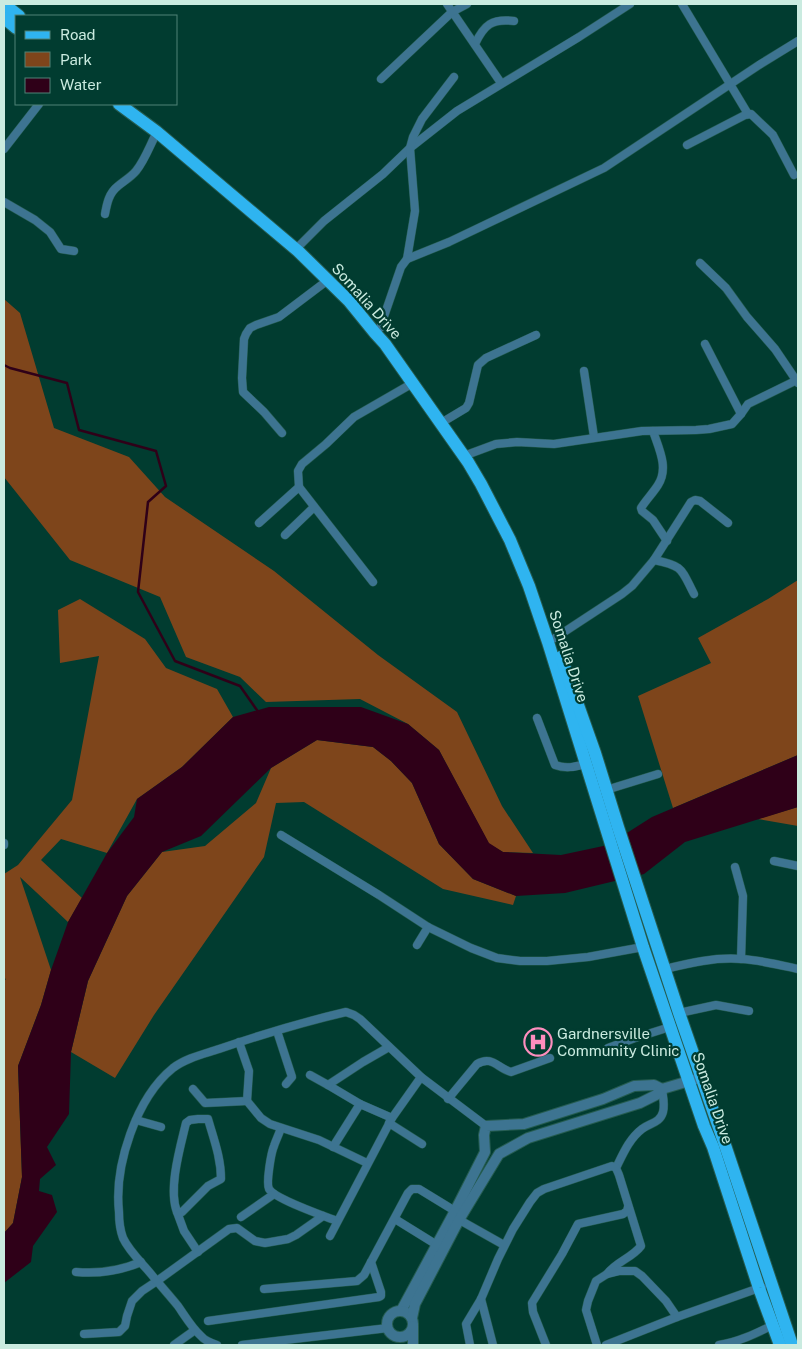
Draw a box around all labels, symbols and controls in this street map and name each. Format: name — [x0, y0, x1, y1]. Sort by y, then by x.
legend — [15, 15, 178, 105]
text: Road — [60, 26, 96, 43]
text: Park — [60, 51, 92, 68]
text: Water — [60, 76, 102, 93]
street label: Somalia Drive — [329, 260, 405, 342]
street label: Somalia Drive — [546, 608, 592, 704]
place label: Gardnersville Community Clinic — [557, 1025, 680, 1059]
hospital icon: Gardnersville Community Clinic — [523, 1027, 553, 1057]
street label: Somalia Drive — [689, 1050, 737, 1146]

